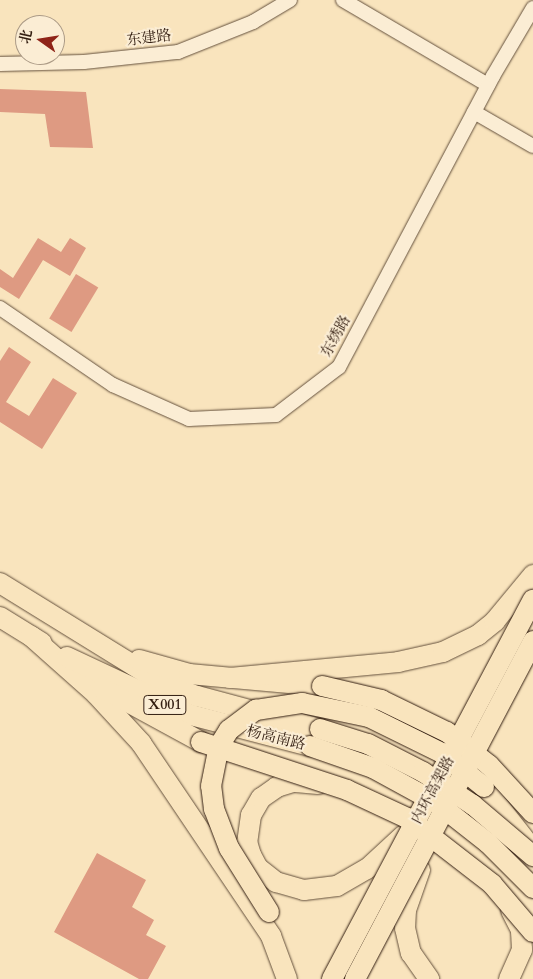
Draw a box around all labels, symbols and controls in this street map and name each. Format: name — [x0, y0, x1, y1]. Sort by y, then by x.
north arrow — [15, 15, 65, 65]
street label: 东建路 — [126, 26, 172, 50]
text: 北 — [15, 28, 37, 46]
street label: 东绣路 — [317, 312, 355, 360]
road number: X001 — [142, 694, 188, 716]
street label: 杨高南路 — [245, 722, 307, 754]
street label: 内环高架路 — [407, 753, 459, 827]

